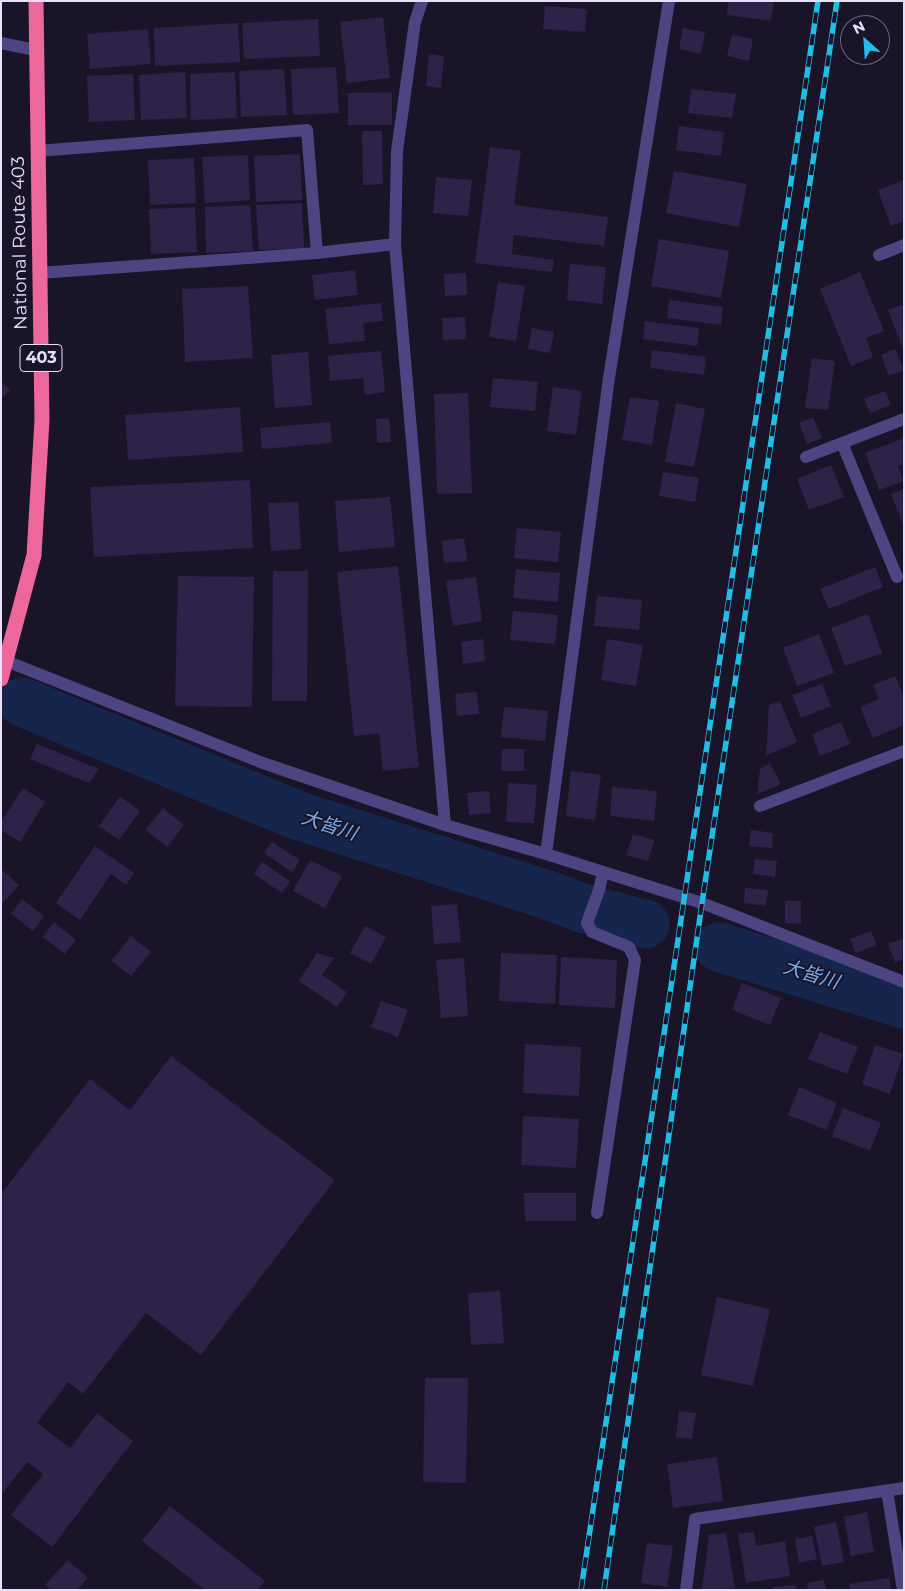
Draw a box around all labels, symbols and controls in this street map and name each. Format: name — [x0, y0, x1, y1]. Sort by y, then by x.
north arrow — [840, 15, 890, 65]
text: N — [850, 17, 868, 38]
street label: National Route 403 — [8, 156, 32, 330]
road number: 403 — [20, 344, 62, 372]
water label: 大皆川 — [298, 806, 360, 846]
water label: 大皆川 — [780, 956, 842, 994]

